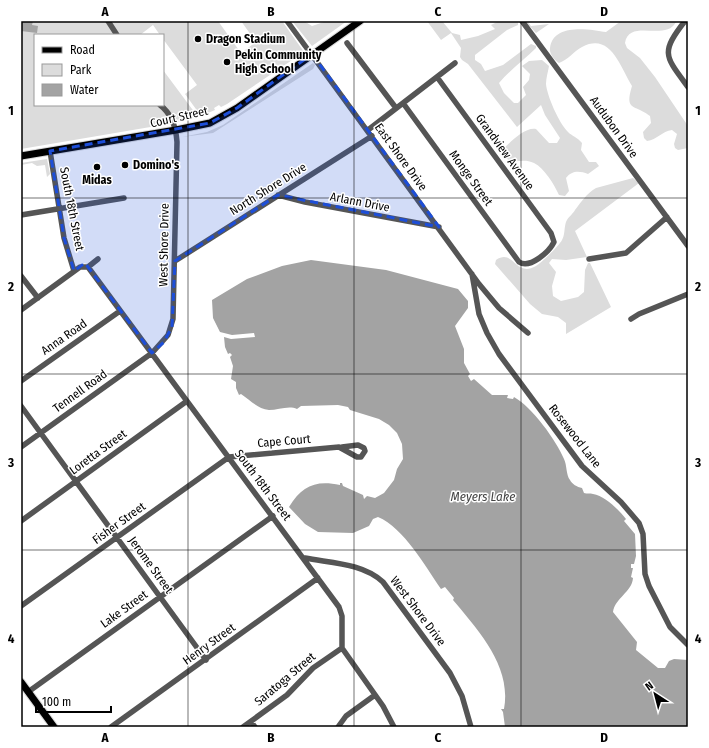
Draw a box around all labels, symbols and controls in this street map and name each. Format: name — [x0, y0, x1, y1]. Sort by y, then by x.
text: A — [100, 4, 109, 19]
text: B — [267, 4, 275, 19]
text: C — [435, 4, 442, 19]
text: D — [600, 4, 608, 19]
place label: Dragon Stadium — [206, 32, 285, 46]
legend — [34, 34, 164, 106]
marker: Dragon Stadium — [193, 34, 203, 44]
text: Road — [70, 43, 95, 57]
place label: Pekin Community High School — [235, 48, 322, 76]
marker: Pekin Community High School — [222, 57, 232, 67]
text: Park — [70, 63, 92, 77]
text: Water — [70, 83, 99, 97]
street label: Audubon Drive — [587, 94, 641, 161]
text: 1 — [8, 103, 14, 118]
text: 1 — [695, 103, 701, 118]
street label: Court Street — [149, 104, 209, 130]
street label: Grandview Avenue — [473, 111, 537, 193]
street label: East Shore Drive — [372, 121, 430, 193]
street label: Monge Street — [446, 148, 496, 208]
place label: Domino's — [133, 158, 180, 172]
marker: Domino's — [120, 160, 130, 170]
street label: North Shore Drive — [227, 160, 309, 218]
marker: Midas — [92, 162, 102, 172]
street label: South 18th Street — [57, 166, 87, 252]
place label: Midas — [82, 173, 112, 187]
street label: Arlann Drive — [329, 189, 391, 215]
street label: West Shore Drive — [156, 203, 172, 287]
text: 2 — [7, 279, 14, 294]
text: 2 — [694, 279, 701, 294]
street label: Anna Road — [38, 316, 90, 358]
street label: Tennell Road — [50, 367, 110, 415]
street label: Rosewood Lane — [546, 401, 604, 471]
street label: Loretta Street — [67, 427, 129, 477]
street label: Cape Court — [257, 432, 311, 450]
street label: South 18th Street — [232, 447, 294, 523]
text: 3 — [7, 455, 14, 470]
text: 3 — [694, 455, 701, 470]
water label: Meyers Lake — [451, 489, 515, 504]
street label: Fisher Street — [90, 499, 148, 547]
street label: Jerome Street — [126, 534, 176, 596]
street label: West Shore Drive — [387, 574, 449, 649]
street label: Lake Street — [98, 587, 150, 631]
street label: Henry Street — [180, 620, 238, 668]
text: 4 — [8, 631, 15, 646]
text: 4 — [695, 631, 702, 646]
street label: Saratoga Street — [252, 649, 318, 709]
north arrow — [635, 674, 675, 714]
text: N — [643, 679, 656, 694]
scale bar — [36, 688, 111, 714]
text: 100 m — [42, 695, 71, 709]
text: A — [100, 730, 109, 745]
text: B — [267, 730, 275, 745]
text: C — [435, 730, 442, 745]
text: D — [600, 730, 608, 745]

